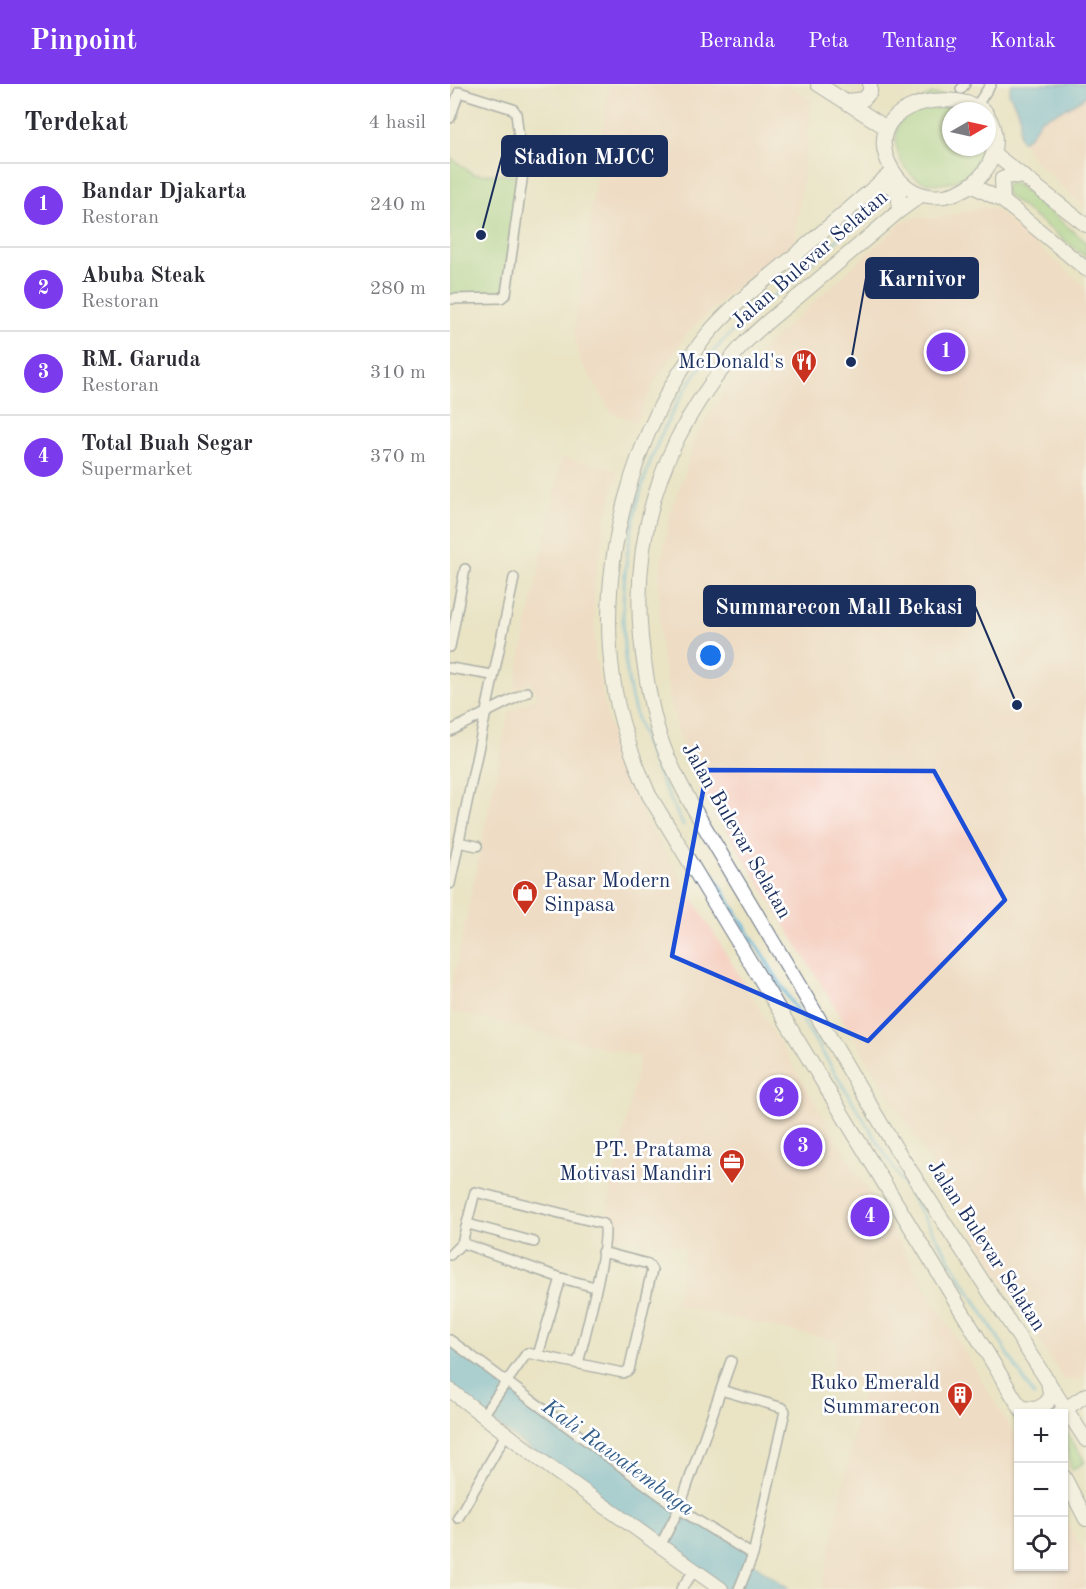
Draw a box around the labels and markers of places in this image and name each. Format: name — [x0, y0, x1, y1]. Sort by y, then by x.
callout: Stadion MJCC — [502, 136, 667, 176]
callout: Karnivor — [866, 258, 978, 298]
pin: 1 — [926, 330, 966, 374]
restaurant icon: McDonald's — [789, 347, 819, 385]
place label: McDonald's — [678, 352, 784, 373]
callout: Summarecon Mall Bekasi — [704, 586, 975, 626]
place label: Pasar Modern Sinpasa — [544, 871, 670, 916]
shop icon: Pasar Modern Sinpasa — [510, 878, 540, 916]
pin: 2 — [760, 1074, 798, 1120]
pin: 3 — [784, 1124, 822, 1170]
place label: PT. Pratama Motivasi Mandiri — [559, 1140, 712, 1185]
office icon: PT. Pratama Motivasi Mandiri — [717, 1147, 747, 1185]
pin: 4 — [850, 1194, 890, 1240]
place label: Ruko Emerald Summarecon — [810, 1373, 940, 1418]
building icon: Ruko Emerald Summarecon — [945, 1380, 975, 1418]

